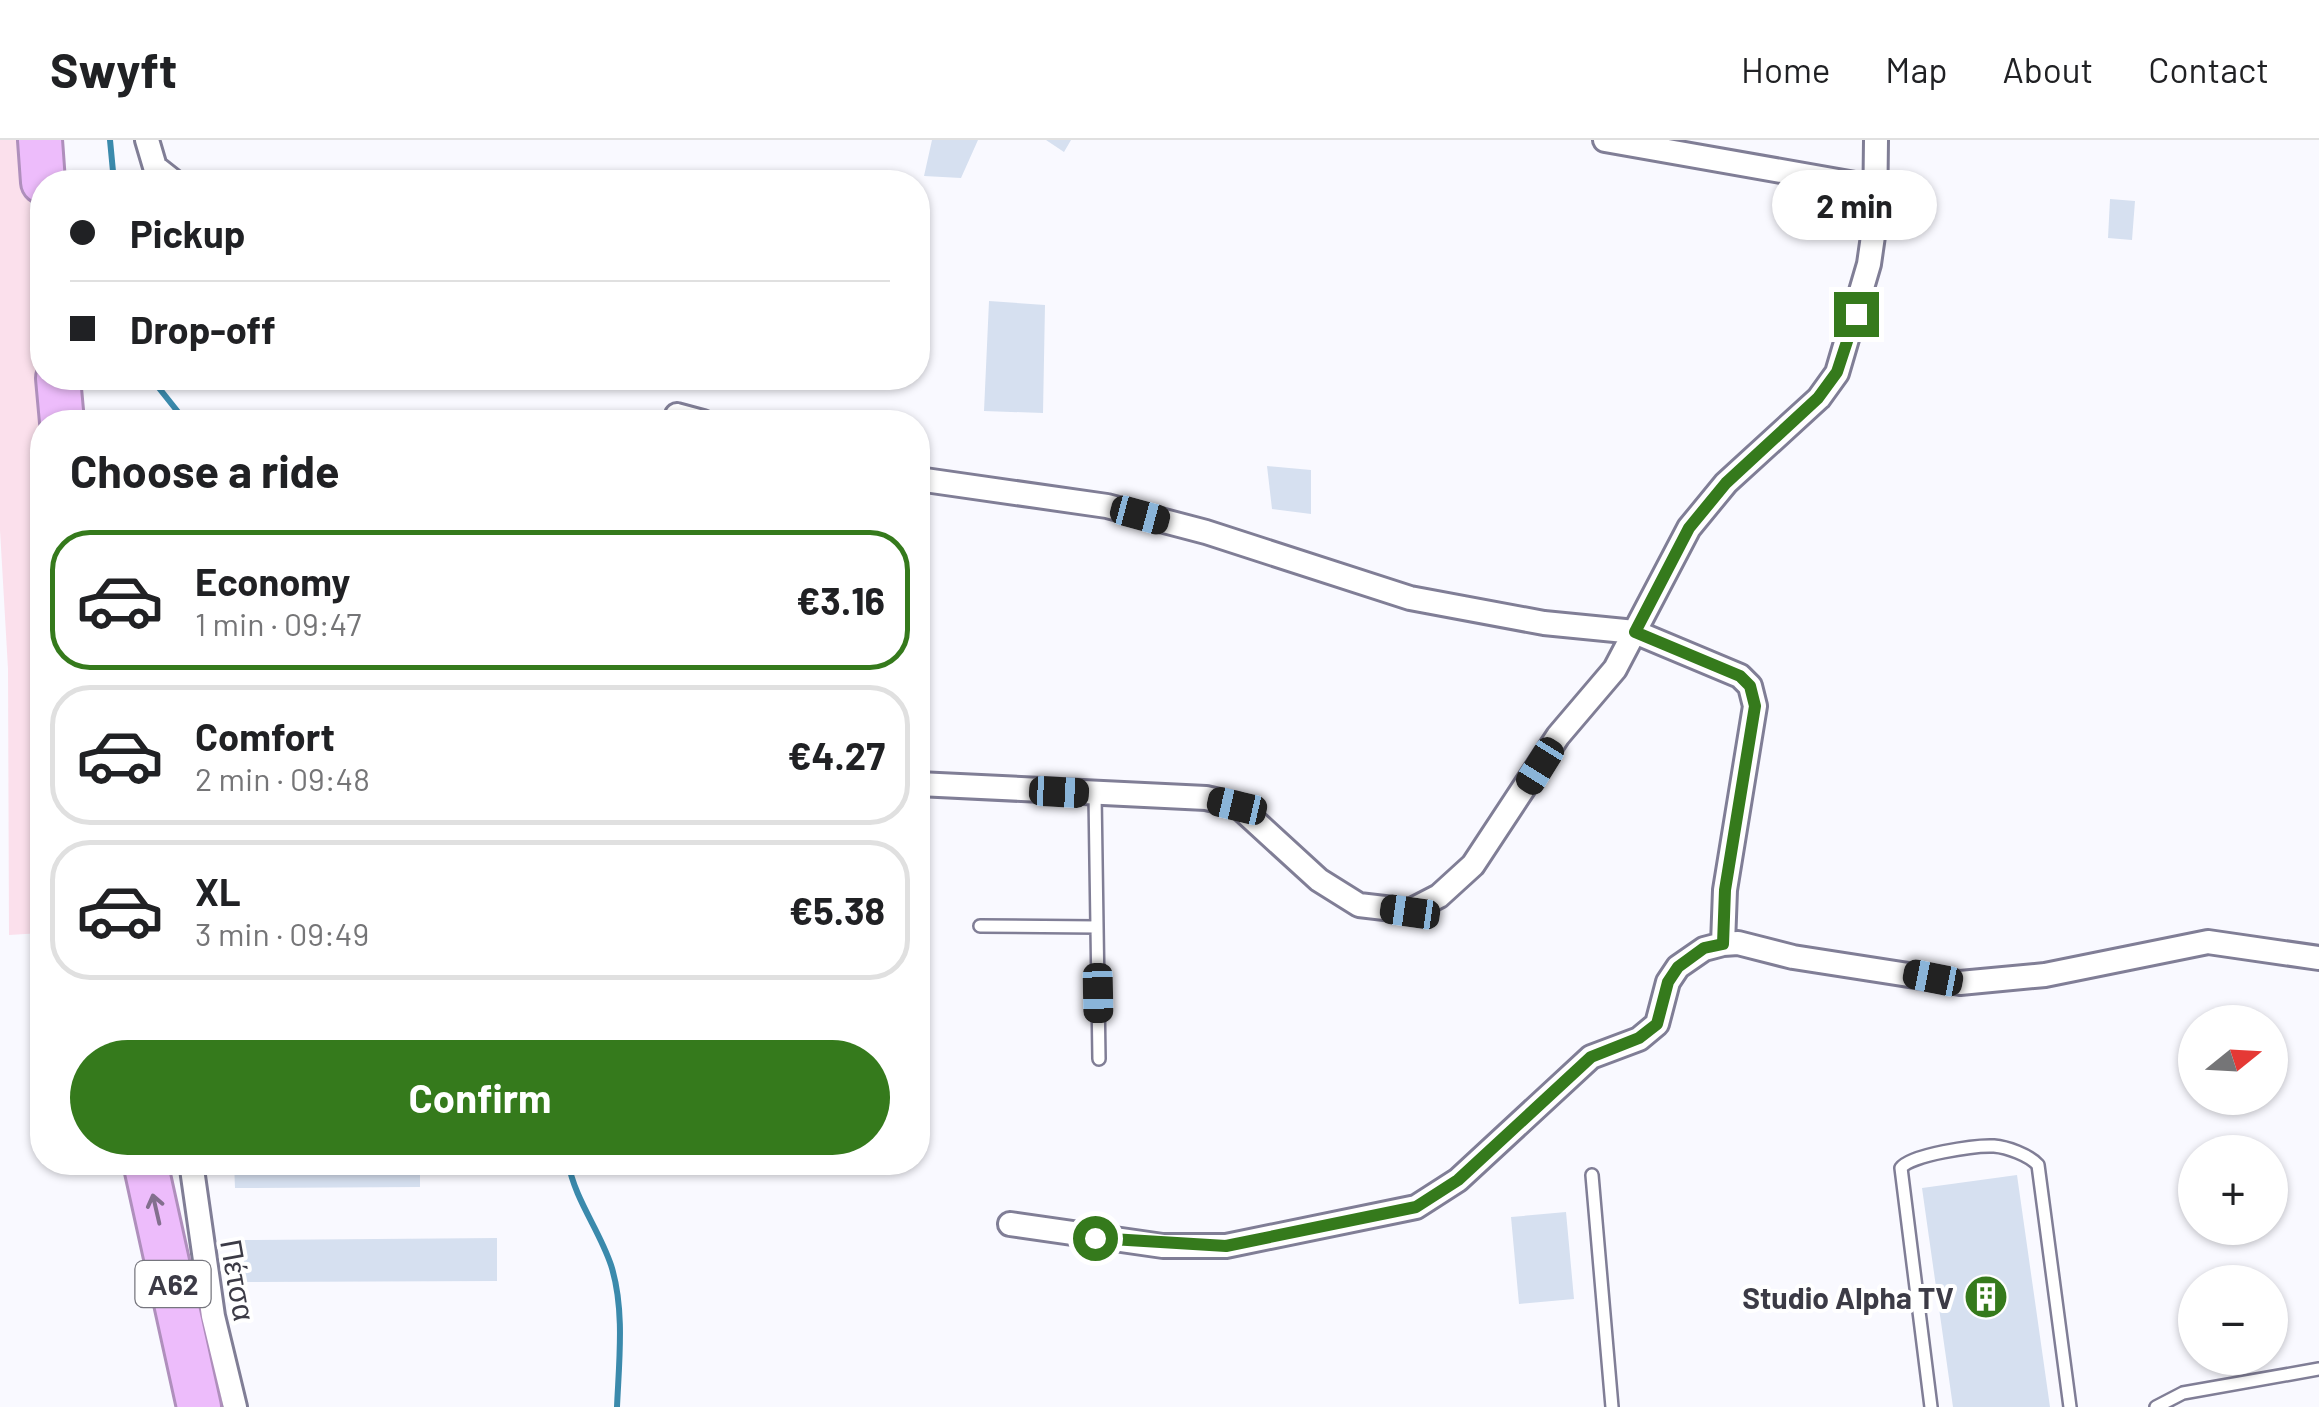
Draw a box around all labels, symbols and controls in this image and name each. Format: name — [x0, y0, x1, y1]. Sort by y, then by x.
text: Swyft — [50, 40, 177, 98]
text: Home — [1741, 48, 1830, 90]
text: Map — [1885, 48, 1948, 90]
text: About — [2003, 48, 2093, 90]
text: Contact — [2148, 48, 2269, 90]
callout: 2 min — [1774, 169, 1938, 239]
text: 2 min — [1816, 186, 1893, 224]
text: Pickup — [130, 210, 245, 256]
route end — [1834, 292, 1879, 337]
text: Drop-off — [130, 306, 276, 352]
text: Choose a ride — [70, 443, 340, 497]
car — [1107, 493, 1173, 537]
icon: car — [75, 555, 165, 645]
text: Economy — [195, 558, 350, 604]
text: €3.16 — [796, 577, 885, 623]
text: 1 min · 09:47 — [195, 604, 361, 642]
icon: car — [75, 710, 165, 800]
text: Comfort — [195, 713, 335, 759]
text: €4.27 — [788, 732, 885, 778]
car — [1511, 733, 1569, 799]
text: 2 min · 09:48 — [195, 759, 370, 797]
car — [1028, 775, 1090, 809]
car — [1204, 785, 1270, 827]
icon: car — [75, 865, 165, 955]
text: XL — [195, 868, 241, 914]
text: €5.38 — [789, 887, 885, 933]
car — [1378, 893, 1442, 931]
text: 3 min · 09:49 — [195, 914, 369, 952]
car — [1901, 958, 1965, 998]
car — [1082, 963, 1114, 1023]
north arrow — [2178, 1005, 2288, 1115]
map controls — [2178, 1005, 2288, 1375]
button: Confirm — [70, 1040, 890, 1155]
button: + — [2178, 1135, 2288, 1245]
one-way arrow — [146, 1194, 164, 1226]
route start — [1073, 1216, 1118, 1261]
street label: Πέτσα — [214, 1236, 264, 1324]
road number: Α62 — [136, 1261, 210, 1307]
button: − — [2178, 1265, 2288, 1375]
building icon: Studio Alpha TV — [1963, 1274, 2009, 1320]
place label: Studio Alpha TV — [1742, 1279, 1954, 1315]

